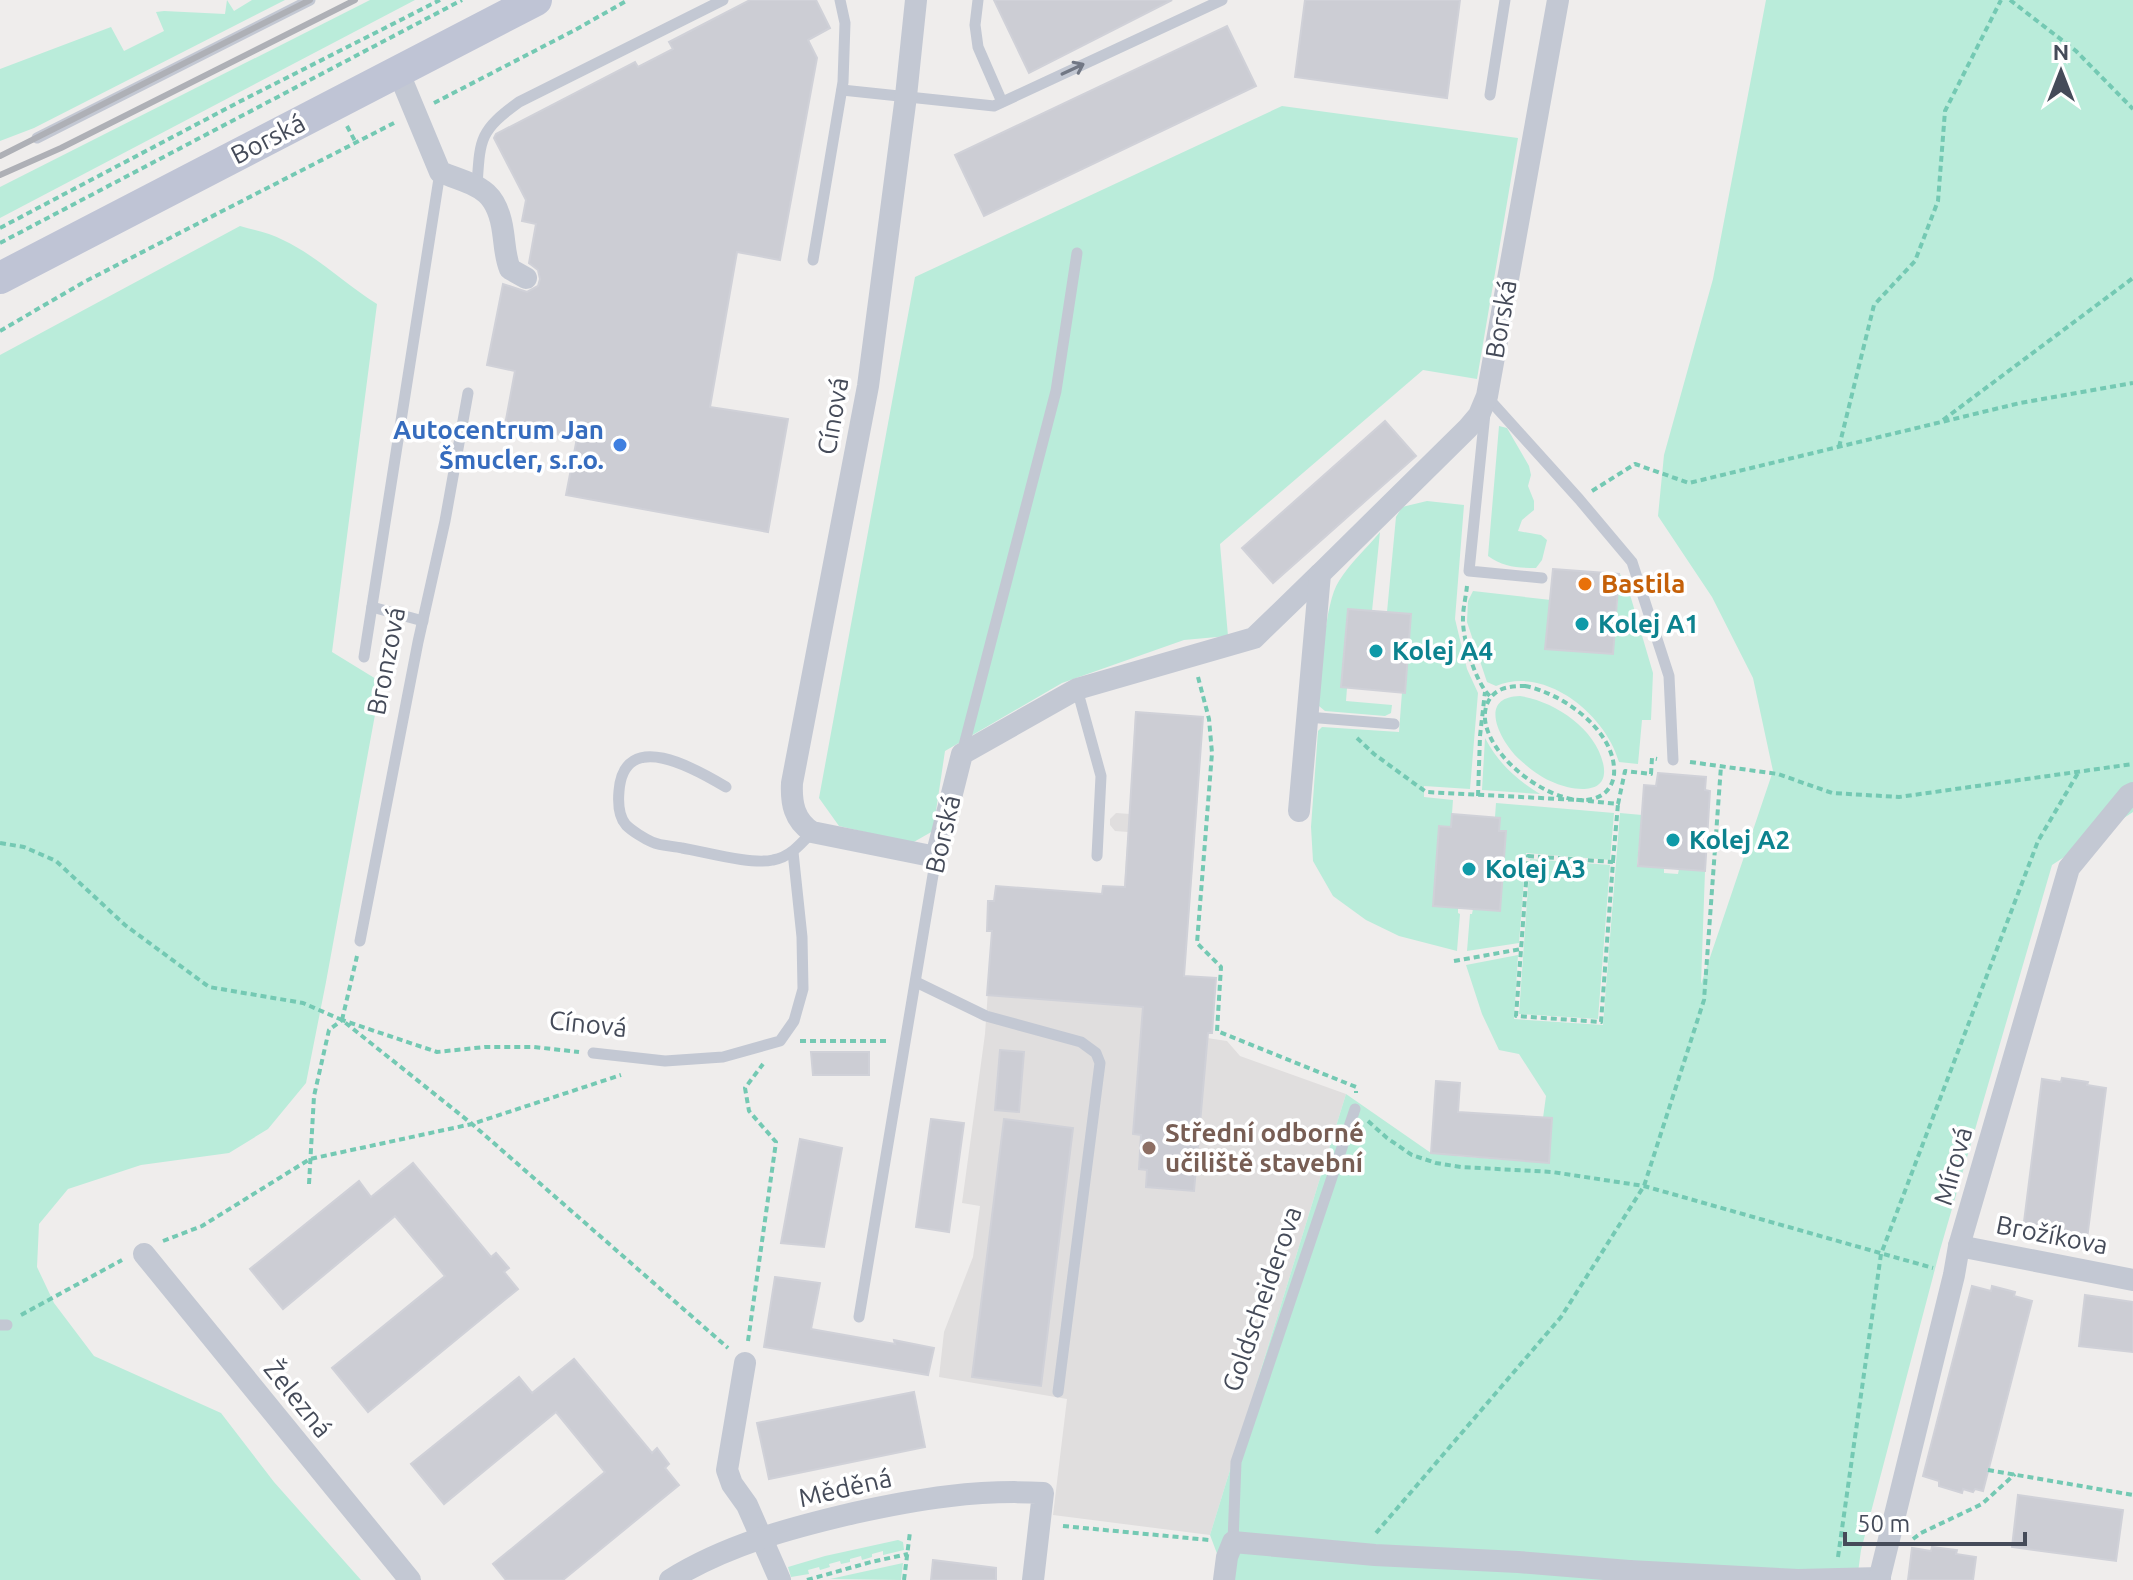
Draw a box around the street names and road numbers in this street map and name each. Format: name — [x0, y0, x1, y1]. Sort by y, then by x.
street label: Borská — [226, 108, 310, 169]
street label: Borská — [1479, 277, 1522, 360]
street label: Cínová — [811, 375, 854, 457]
street label: Bronzová — [361, 605, 410, 717]
street label: Borská — [919, 792, 966, 876]
street label: Cínová — [548, 1005, 629, 1042]
street label: Mírová — [1928, 1123, 1977, 1208]
street label: Goldscheiderova — [1216, 1202, 1307, 1395]
street label: Brožíkova — [1994, 1209, 2111, 1260]
street label: Železná — [259, 1354, 339, 1443]
street label: Měděná — [795, 1463, 894, 1512]

